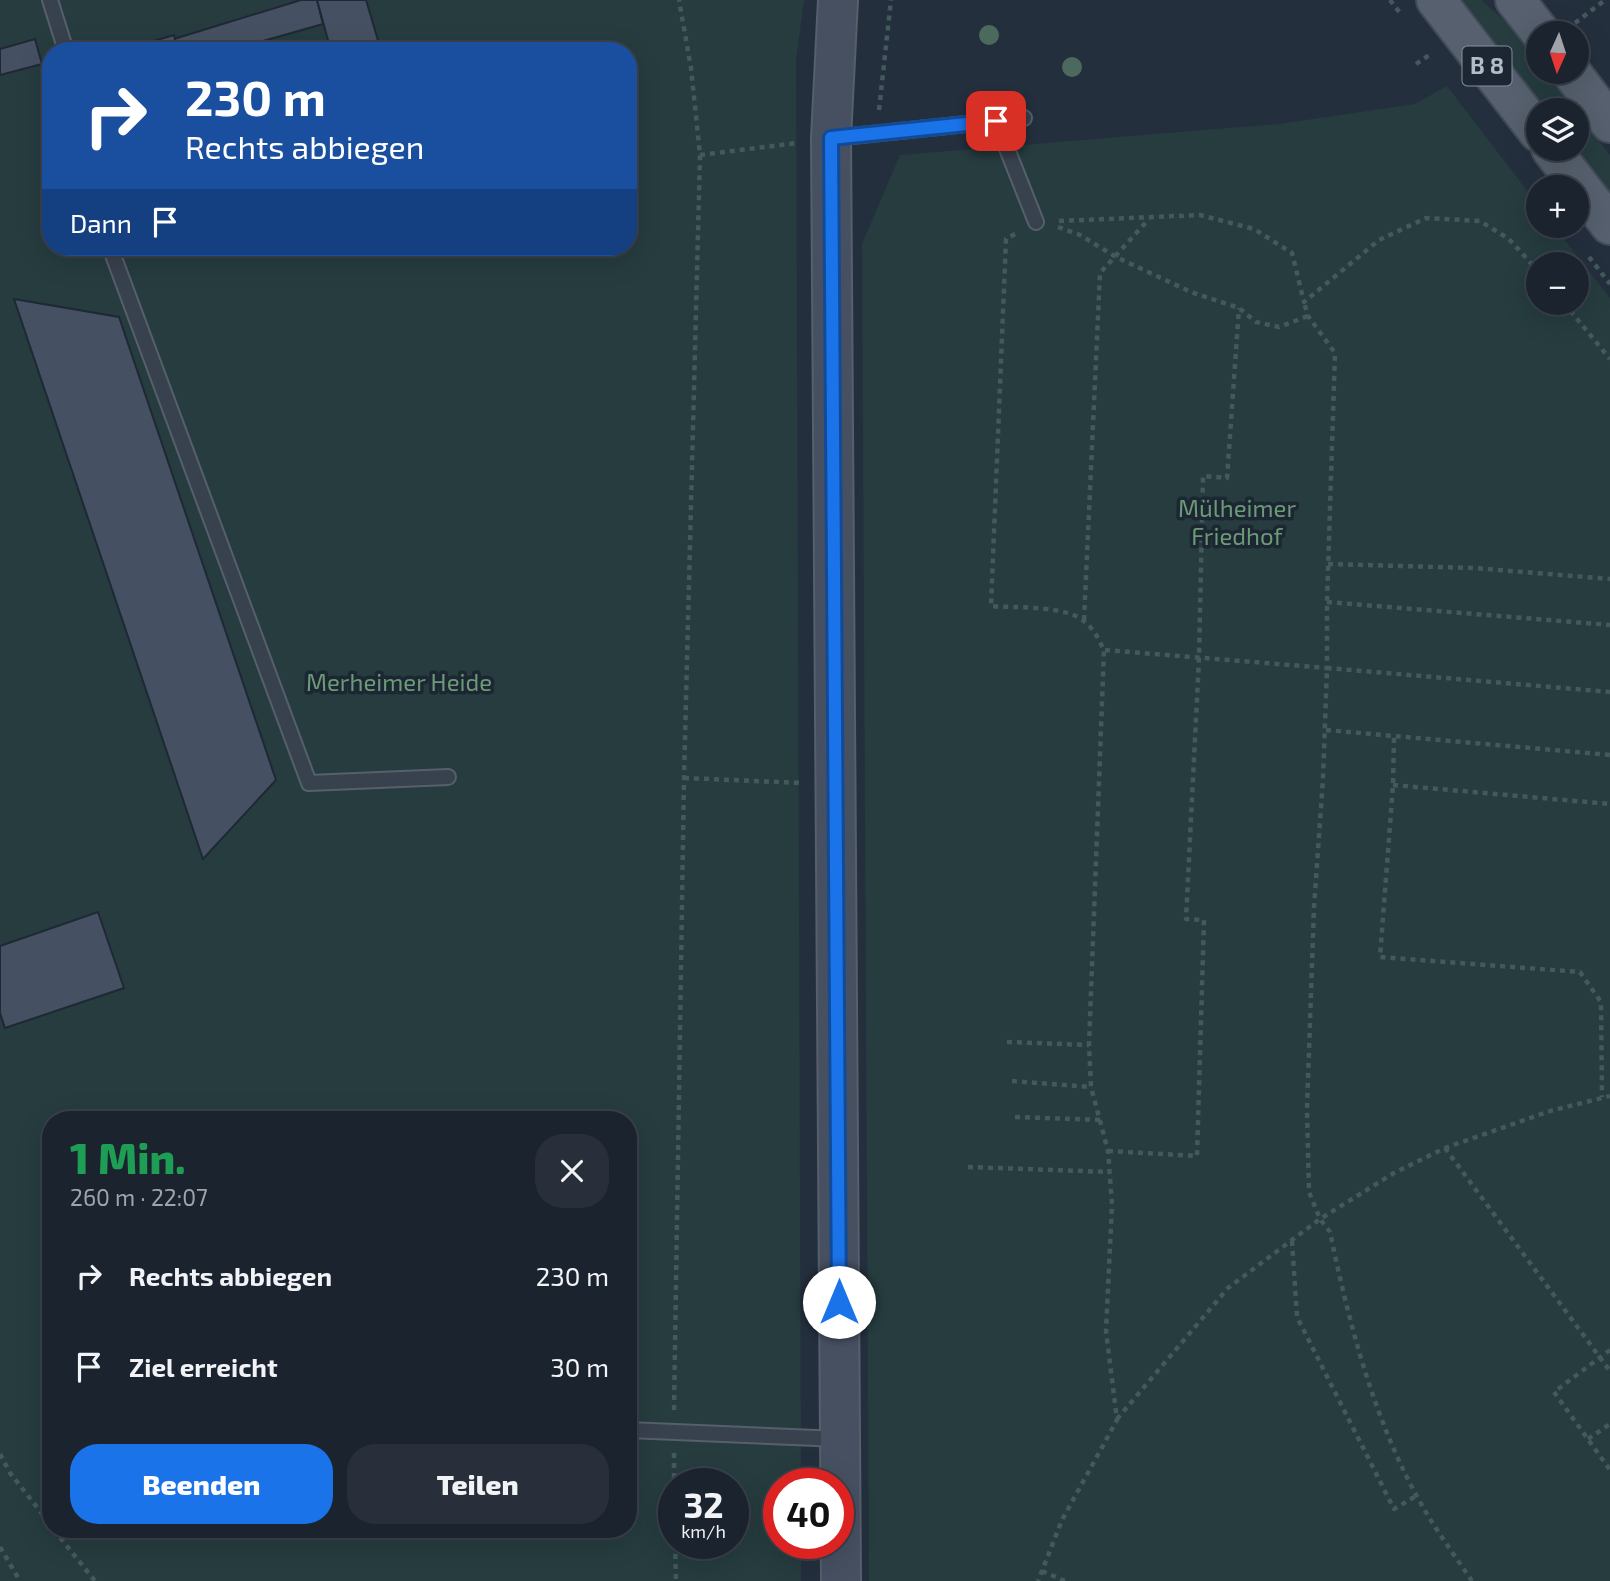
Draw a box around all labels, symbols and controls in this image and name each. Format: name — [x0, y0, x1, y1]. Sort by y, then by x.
north arrow — [1526, 21, 1589, 84]
map controls — [1526, 21, 1589, 315]
road number: B 8 — [1462, 46, 1512, 86]
text: 230 m — [185, 67, 326, 126]
icon: right — [70, 70, 161, 161]
pin — [966, 91, 1026, 151]
button: layers — [1526, 98, 1589, 161]
icon: arrive — [977, 102, 1015, 140]
text: Rechts abbiegen — [185, 127, 424, 165]
button: + — [1526, 175, 1589, 238]
icon: arrive — [146, 203, 184, 241]
text: Dann — [70, 207, 132, 238]
button: − — [1526, 252, 1589, 315]
park label: Mülheimer Friedhof — [1178, 493, 1296, 550]
park label: Merheimer Heide — [306, 667, 492, 696]
text: 1 Min. — [70, 1132, 186, 1182]
button: close — [535, 1134, 609, 1208]
text: 260 m · 22:07 — [70, 1183, 208, 1211]
icon: right — [70, 1257, 108, 1295]
text: Rechts abbiegen — [129, 1260, 332, 1291]
text: 230 m — [536, 1260, 609, 1291]
position arrow — [802, 1265, 876, 1339]
icon: arrive — [70, 1348, 108, 1386]
text: Ziel erreicht — [129, 1351, 278, 1382]
text: 30 m — [550, 1351, 609, 1382]
button: Beenden — [70, 1444, 333, 1524]
button: Teilen — [347, 1444, 609, 1524]
speed limit sign: 40 — [763, 1468, 854, 1559]
text: 32 — [683, 1483, 724, 1525]
text: km/h — [681, 1520, 726, 1542]

